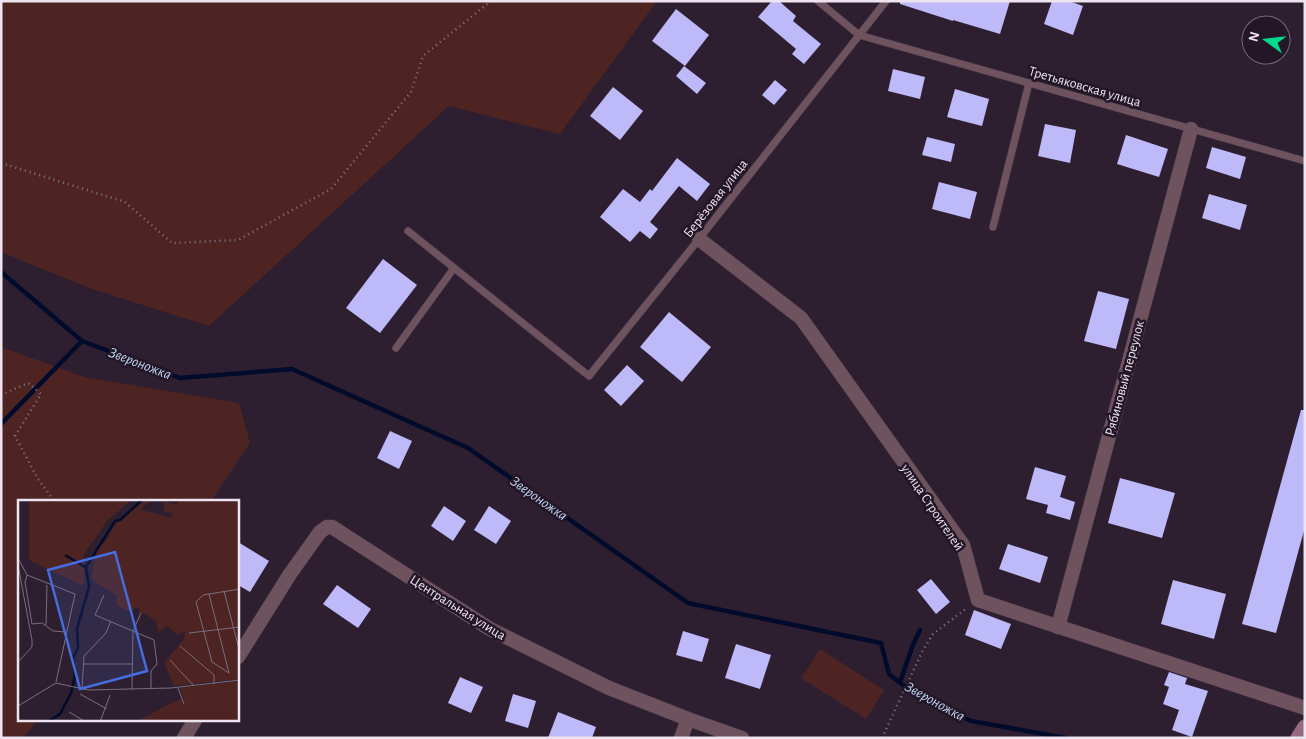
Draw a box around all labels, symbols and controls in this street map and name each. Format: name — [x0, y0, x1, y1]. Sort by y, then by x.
north arrow — [1241, 15, 1291, 65]
text: N — [1246, 30, 1262, 43]
street label: Третьяковская улица — [1027, 64, 1143, 110]
street label: Берёзовая улица — [681, 156, 751, 240]
street label: Рябиновый переулок — [1103, 318, 1147, 438]
water label: Звероножка — [106, 345, 173, 382]
street label: улица Строителей — [898, 461, 966, 553]
water label: Звероножка — [507, 473, 570, 523]
inset map — [18, 500, 239, 722]
street label: Центральная улица — [407, 573, 508, 643]
water label: Звероножка — [902, 679, 967, 724]

